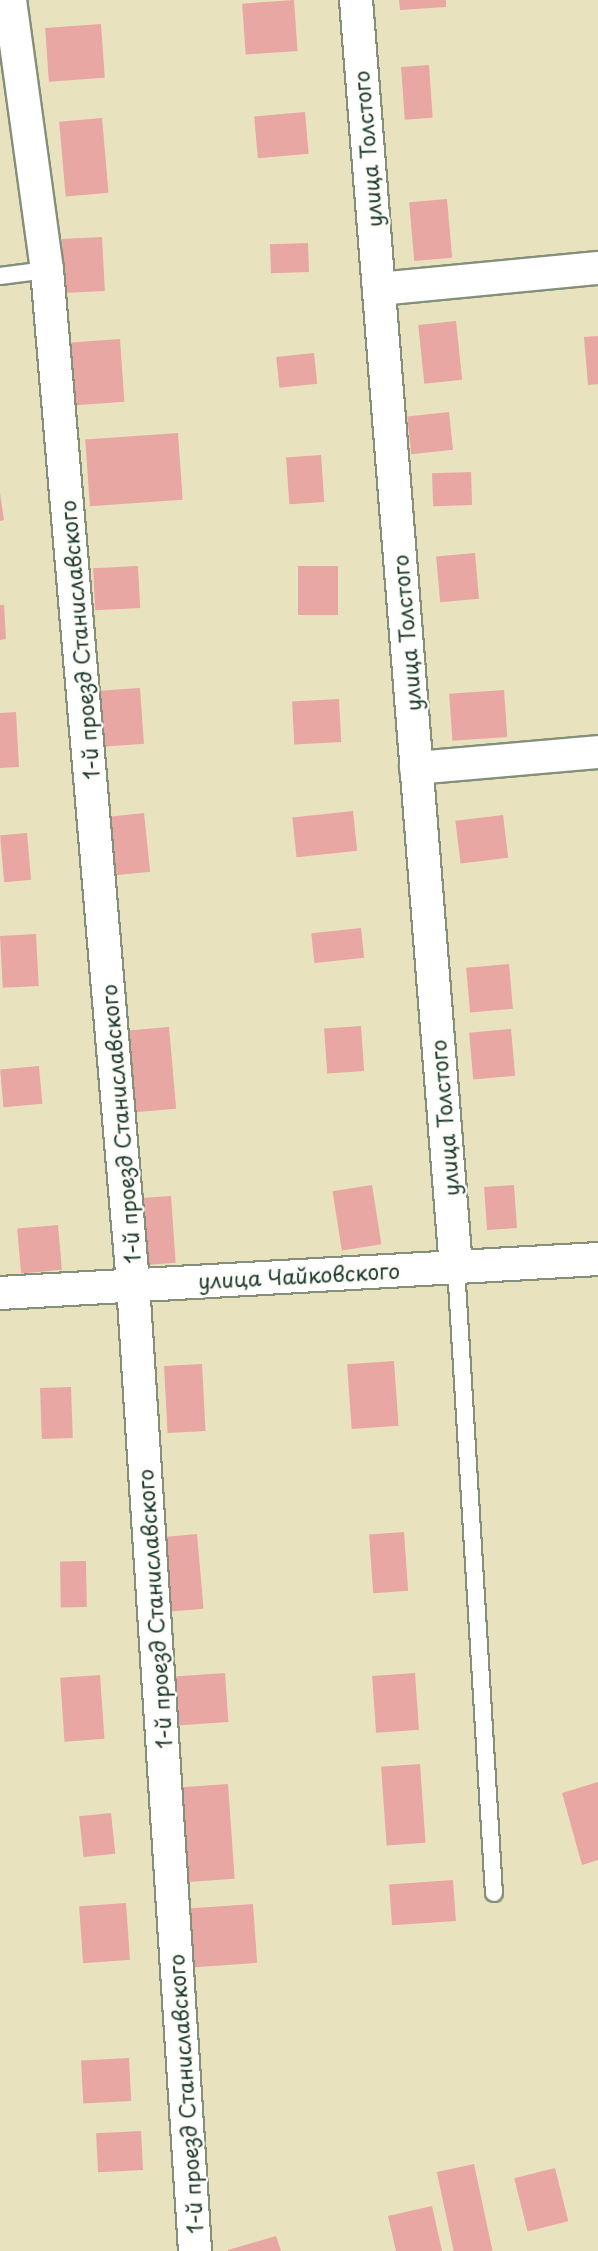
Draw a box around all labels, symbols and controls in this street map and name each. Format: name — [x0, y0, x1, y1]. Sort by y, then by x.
street label: улица Толстого — [348, 69, 386, 229]
street label: 1-й проезд Станиславского — [54, 499, 104, 781]
street label: улица Толстого — [387, 553, 425, 713]
street label: 1-й проезд Станиславского — [95, 983, 145, 1265]
street label: улица Толстого — [425, 1038, 463, 1198]
street label: улица Чайковского — [197, 1257, 401, 1293]
street label: 1-й проезд Станиславского — [132, 1468, 176, 1750]
street label: 1-й проезд Станиславского — [163, 1953, 207, 2235]

